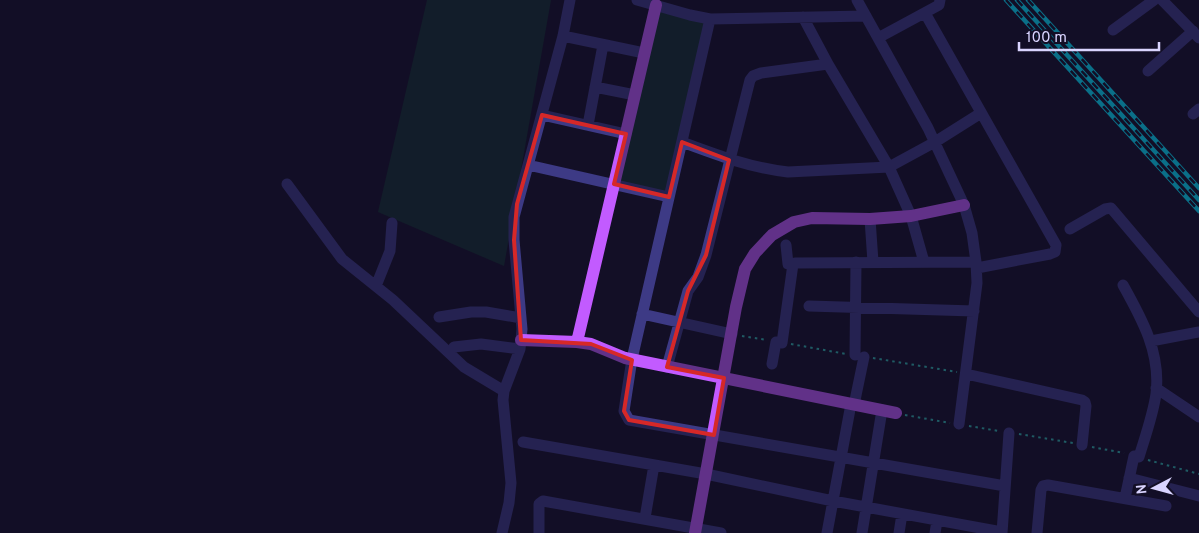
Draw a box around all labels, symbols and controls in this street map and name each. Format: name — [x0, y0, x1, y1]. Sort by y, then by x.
scale bar — [1019, 20, 1159, 52]
text: 100 m — [1026, 29, 1067, 48]
north arrow — [1129, 463, 1179, 513]
text: N — [1134, 483, 1152, 495]

